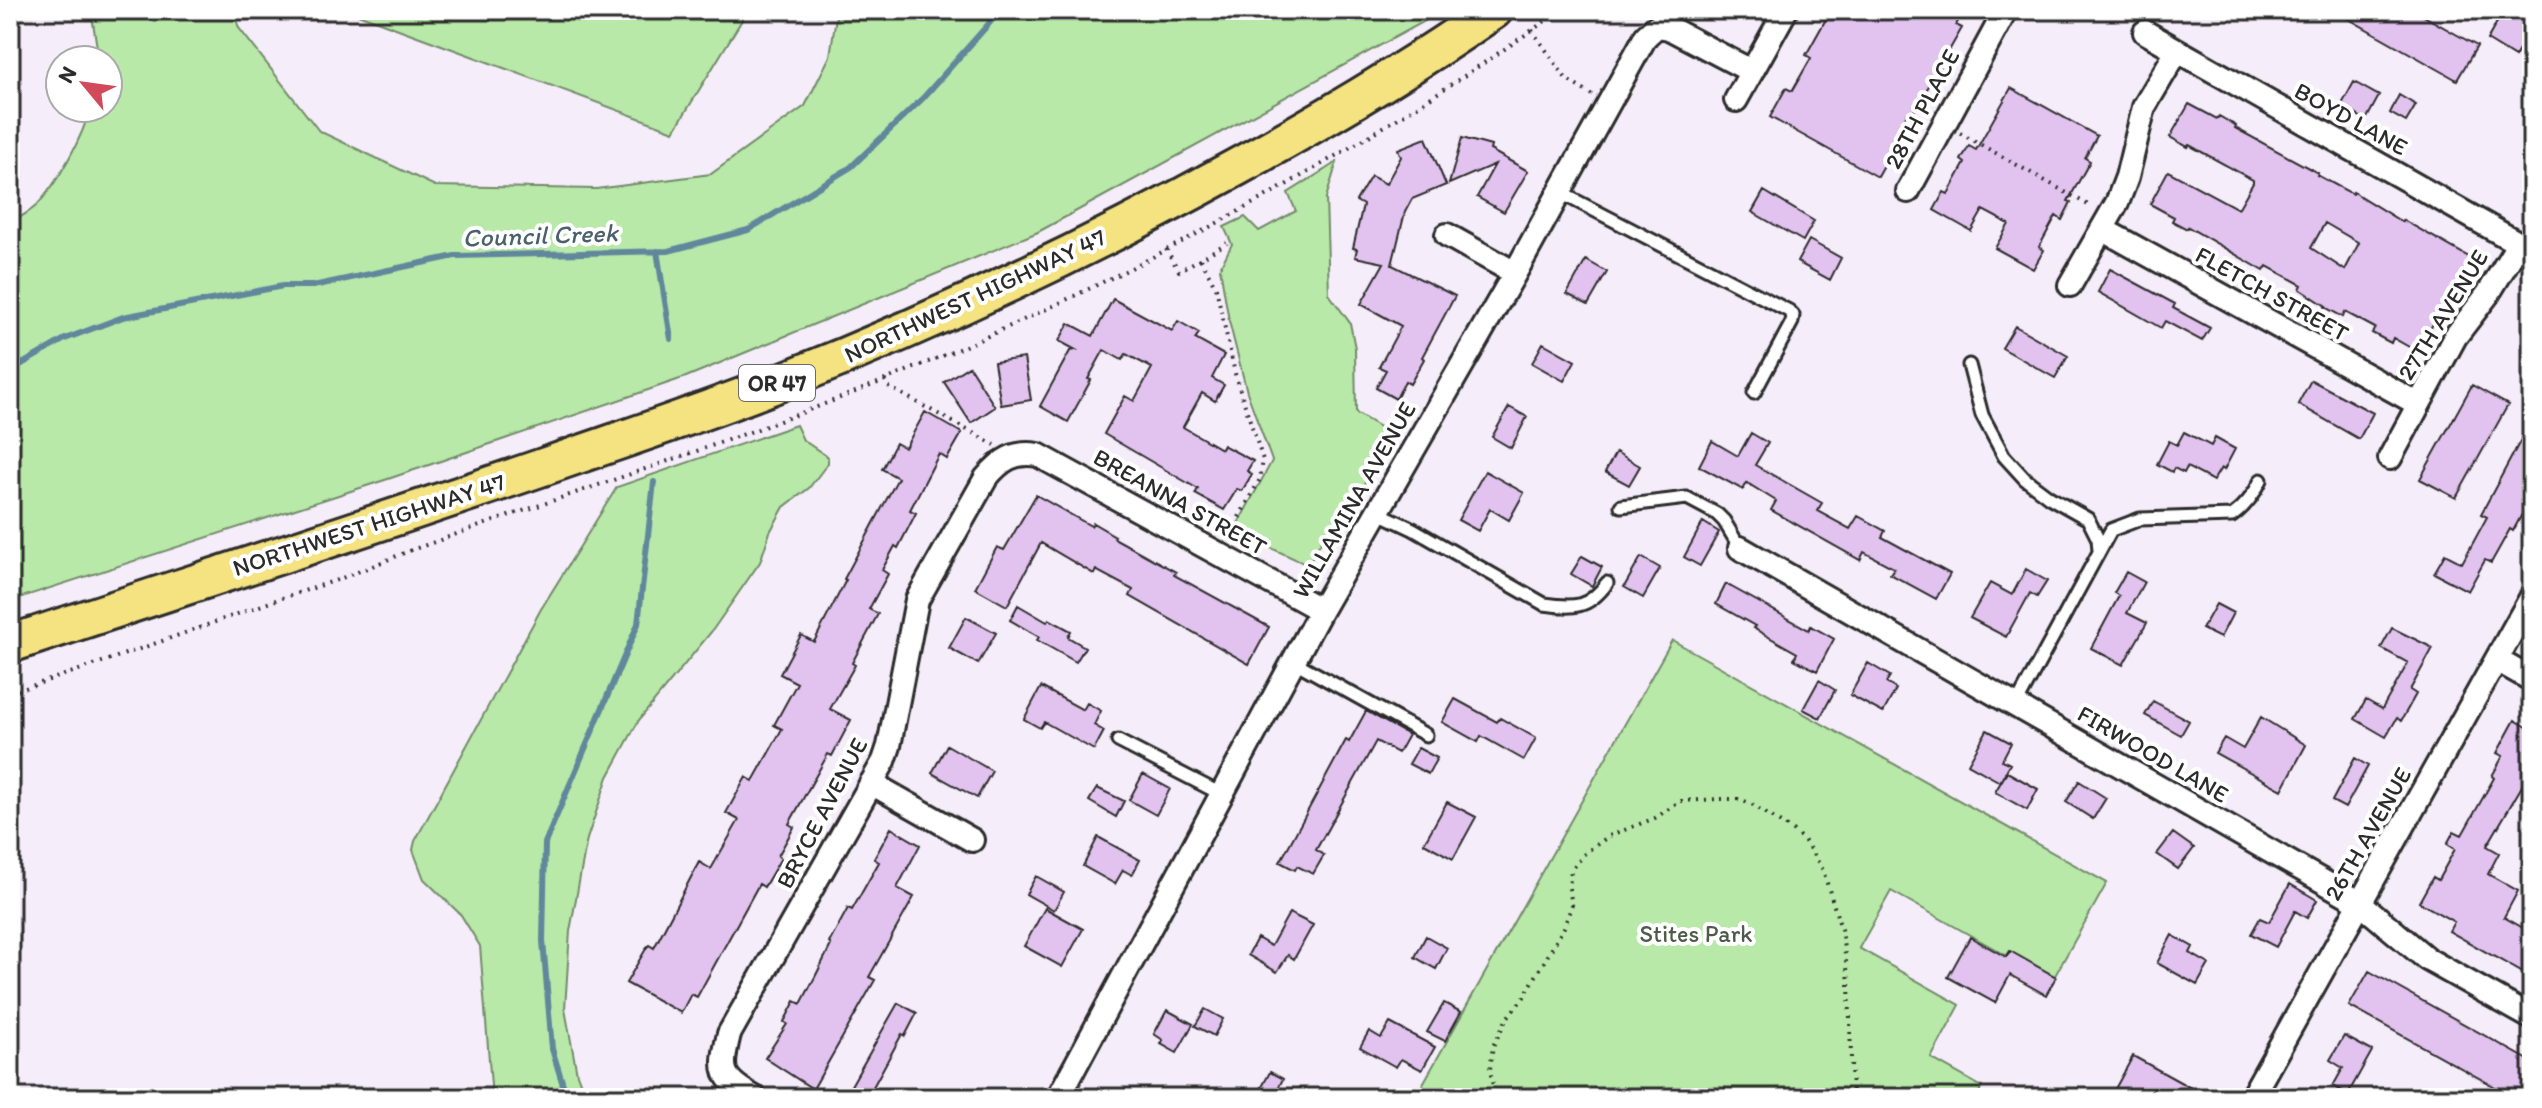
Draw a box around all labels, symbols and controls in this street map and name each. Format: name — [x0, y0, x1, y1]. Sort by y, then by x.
north arrow — [44, 44, 124, 124]
street label: 28TH PLACE — [1878, 44, 1965, 174]
text: N — [52, 62, 82, 88]
street label: BOYD LANE — [2290, 76, 2413, 161]
water label: Council Creek — [462, 216, 620, 254]
street label: NORTHWEST HIGHWAY 47 — [840, 222, 1110, 369]
street label: FLETCH STREET — [2191, 240, 2354, 348]
street label: 27TH AVENUE — [2391, 244, 2494, 385]
road number: OR 47 — [739, 365, 815, 401]
street label: WILLAMINA AVENUE — [1285, 396, 1422, 603]
street label: BREANNA STREET — [1088, 442, 1272, 561]
street label: NORTHWEST HIGHWAY 47 — [229, 467, 509, 582]
street label: FIRWOOD LANE — [2073, 699, 2234, 809]
street label: BRYCE AVENUE — [770, 732, 873, 893]
street label: 26TH AVENUE — [2318, 762, 2417, 906]
park label: Stites Park — [1639, 919, 1753, 948]

